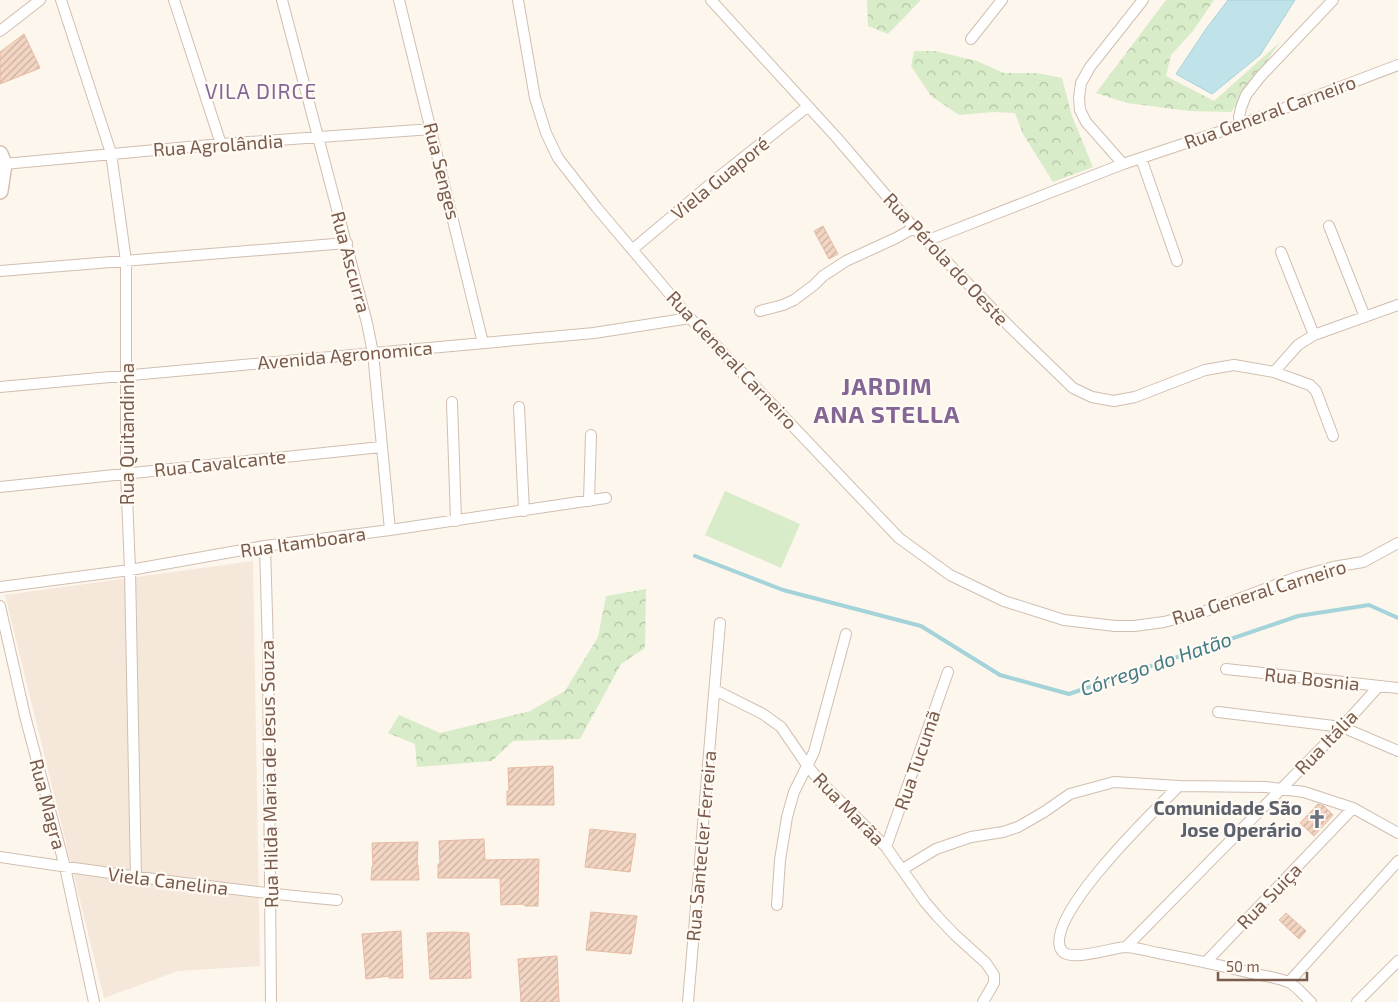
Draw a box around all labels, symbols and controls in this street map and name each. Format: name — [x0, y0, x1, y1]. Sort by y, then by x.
street label: Rua General Carneiro — [1181, 70, 1359, 153]
district label: VILA DIRCE — [205, 78, 317, 103]
street label: Rua Senges — [419, 120, 466, 222]
street label: Rua Agrolândia — [152, 128, 284, 161]
street label: Viela Guaporé — [666, 131, 773, 224]
street label: Rua Pérola do Oeste — [879, 188, 1014, 330]
street label: Rua Ascurra — [327, 209, 376, 315]
street label: Rua General Carneiro — [662, 286, 803, 434]
street label: Avenida Agronomica — [256, 335, 434, 374]
street label: Rua Quitandinha — [115, 363, 138, 505]
district label: JARDIM ANA STELLA — [813, 371, 961, 428]
street label: Rua Cavalcante — [153, 444, 287, 481]
street label: Rua Itamboara — [239, 521, 367, 562]
street label: Rua General Carneiro — [1169, 554, 1349, 629]
water label: Córrego do Hatão — [1077, 626, 1234, 700]
street label: Rua Hilda Maria de Jesus Souza — [255, 640, 282, 908]
street label: Rua Bosnia — [1263, 662, 1361, 695]
street label: Rua Itália — [1289, 705, 1362, 779]
street label: Rua Tucumã — [889, 707, 944, 813]
street label: Rua Santecler Ferreira — [681, 750, 720, 942]
street label: Rua Magra — [25, 756, 72, 852]
street label: Rua Marãa — [809, 767, 890, 850]
place label: Comunidade São Jose Operário — [1153, 796, 1302, 841]
church icon: Comunidade São Jose Operário — [1306, 808, 1328, 830]
street label: Rua Suiça — [1231, 858, 1307, 934]
street label: Viela Canelina — [107, 862, 230, 899]
scale bar — [1218, 950, 1307, 982]
text: 50 m — [1226, 957, 1260, 975]

